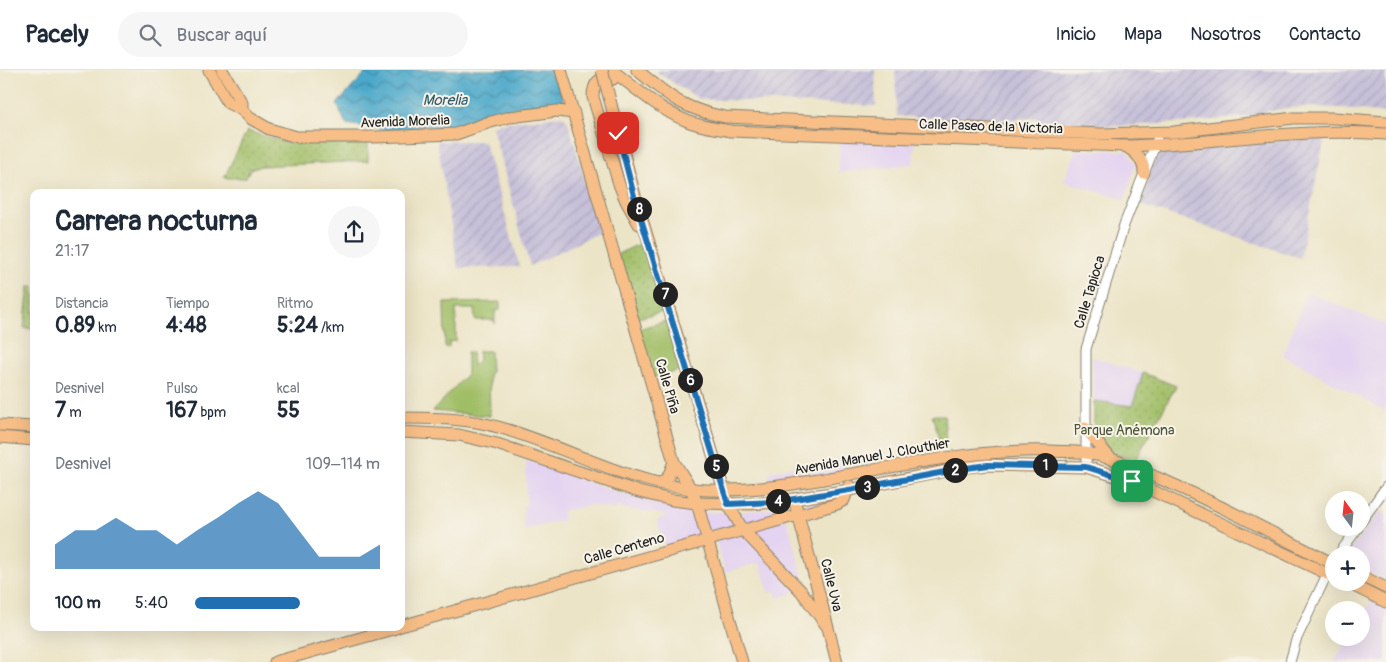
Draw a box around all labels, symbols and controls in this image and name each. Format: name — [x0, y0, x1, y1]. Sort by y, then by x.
search box — [118, 12, 468, 57]
text: Pacely — [25, 20, 88, 49]
icon: search — [136, 21, 164, 49]
text: Buscar aquí — [176, 23, 267, 47]
text: Inicio — [1055, 23, 1096, 46]
text: Mapa — [1124, 23, 1162, 46]
text: Nosotros — [1190, 23, 1261, 46]
text: Contacto — [1289, 23, 1361, 46]
water label: Morelia — [423, 91, 468, 110]
street label: Avenida Morelia — [360, 111, 450, 132]
pin — [597, 112, 639, 154]
street label: Calle Paseo de la Victoria — [919, 115, 1063, 138]
icon: check — [604, 119, 632, 147]
pin: 8 — [626, 196, 652, 222]
text: 8 — [636, 201, 643, 218]
text: Carrera nocturna — [55, 204, 258, 239]
button: share — [328, 206, 380, 258]
text: 21:17 — [55, 241, 89, 261]
street label: Calle Tapioca — [1070, 254, 1109, 331]
pin: 7 — [652, 282, 678, 306]
text: 7 — [662, 286, 669, 303]
text: Distancia — [55, 295, 108, 312]
text: Tiempo — [166, 295, 210, 312]
text: Ritmo — [277, 295, 313, 312]
text: 0.89 — [55, 312, 95, 339]
text: 4:48 — [166, 312, 207, 339]
text: 5:24 — [277, 312, 318, 339]
text: km — [95, 319, 117, 336]
text: /km — [318, 319, 344, 336]
street label: Calle Piña — [652, 357, 683, 416]
pin: 6 — [678, 368, 702, 392]
text: 6 — [686, 372, 695, 389]
text: Desnivel — [55, 380, 104, 397]
text: Pulso — [166, 380, 198, 397]
text: kcal — [277, 380, 300, 397]
text: 7 — [55, 397, 66, 424]
text: 167 — [166, 397, 197, 424]
text: 55 — [277, 397, 300, 424]
text: m — [66, 404, 82, 421]
text: bpm — [197, 404, 226, 421]
park label: Parque Anémona — [1074, 422, 1174, 439]
street label: Avenida Manuel J. Clouthier — [793, 434, 951, 479]
pin: 1 — [1032, 452, 1058, 478]
text: Desnivel — [55, 454, 111, 474]
text: 109–114 m — [306, 454, 380, 474]
pin: 5 — [704, 454, 728, 478]
text: 1 — [1043, 457, 1048, 474]
text: 5 — [713, 458, 720, 475]
pin: 2 — [942, 458, 968, 482]
pin — [1111, 460, 1153, 502]
text: 2 — [952, 462, 959, 479]
icon: arrive — [1118, 467, 1146, 495]
pin: 3 — [854, 474, 880, 500]
text: 3 — [864, 479, 871, 496]
pin: 4 — [766, 488, 790, 514]
north arrow — [1325, 491, 1370, 536]
map controls — [1325, 491, 1370, 646]
text: 4 — [774, 493, 783, 510]
street label: Calle Centeno — [582, 529, 667, 568]
button: + — [1325, 546, 1370, 591]
street label: Calle Uva — [817, 557, 846, 613]
text: 100 m — [55, 593, 101, 613]
text: 5:40 — [135, 593, 168, 613]
button: − — [1325, 601, 1370, 646]

